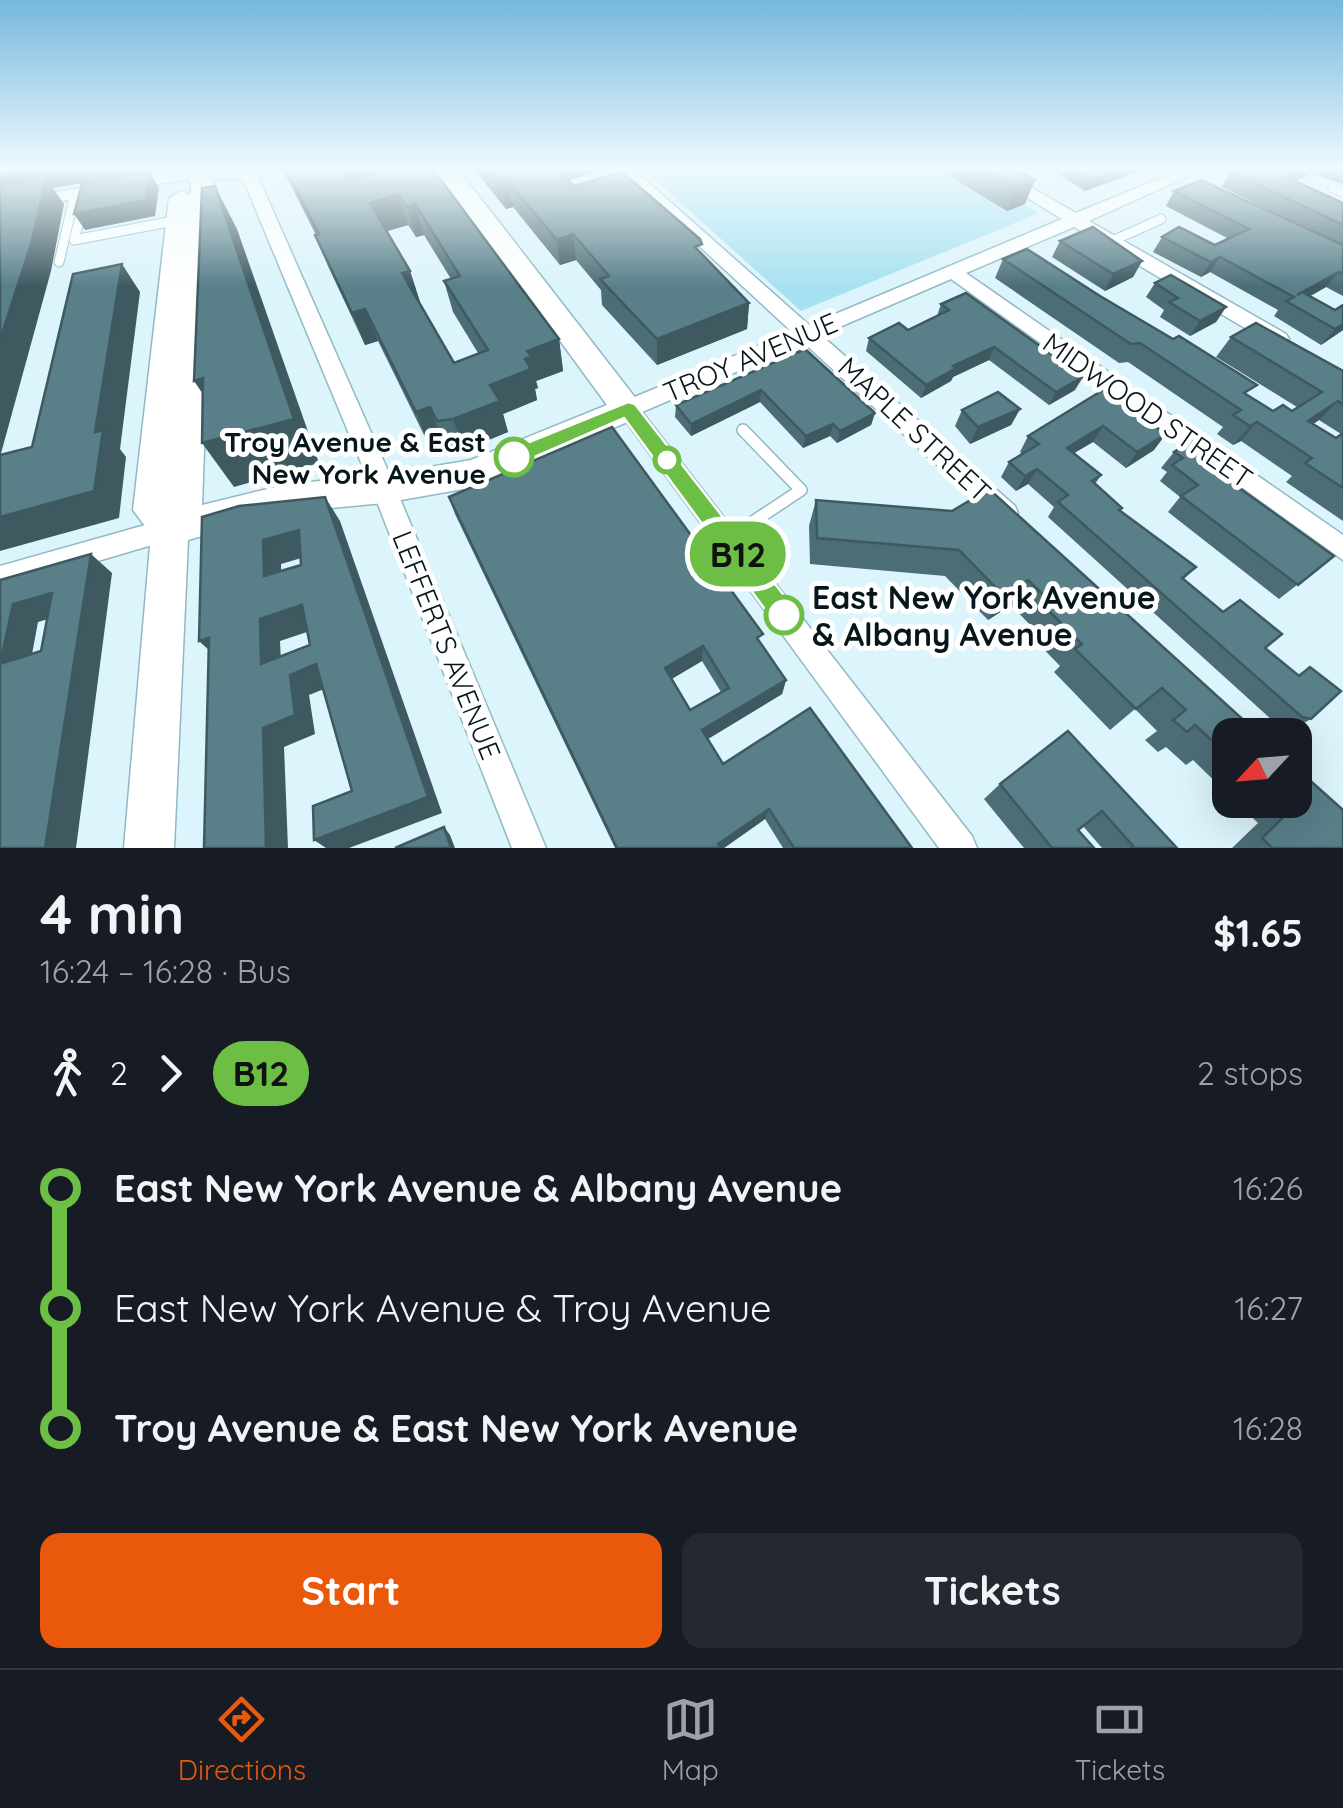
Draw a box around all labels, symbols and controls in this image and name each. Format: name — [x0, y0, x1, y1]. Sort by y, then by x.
street label: TROY AVENUE — [658, 305, 842, 409]
street label: MIDWOOD STREET — [1036, 325, 1260, 495]
street label: MAPLE STREET — [831, 349, 999, 509]
place label: Troy Avenue & East New York Avenue — [224, 424, 486, 491]
marker: Troy Avenue & East New York Avenue — [495, 438, 533, 476]
unlabelled marker — [654, 447, 680, 473]
line badge: B12 — [680, 522, 796, 586]
street label: LEFFERTS AVENUE — [385, 526, 509, 764]
text: B12 — [710, 532, 766, 576]
place label: East New York Avenue & Albany Avenue — [812, 577, 1156, 654]
marker: East New York Avenue & Albany Avenue — [765, 596, 803, 634]
north arrow — [1212, 718, 1312, 818]
map controls — [1212, 718, 1312, 818]
text: 4 min — [40, 879, 184, 948]
text: $1.65 — [1213, 909, 1303, 957]
text: 16:24 – 16:28 · Bus — [40, 951, 291, 991]
icon: walk — [40, 1046, 95, 1101]
icon: forward — [143, 1046, 198, 1101]
text: B12 — [233, 1051, 289, 1095]
text: 2 — [110, 1053, 128, 1093]
text: 2 stops — [1197, 1053, 1303, 1093]
text: East New York Avenue & Albany Avenue — [114, 1164, 842, 1212]
text: 16:26 — [1233, 1168, 1303, 1208]
text: East New York Avenue & Troy Avenue — [114, 1284, 772, 1332]
text: 16:27 — [1234, 1288, 1303, 1328]
text: Troy Avenue & East New York Avenue — [114, 1404, 798, 1452]
text: 16:28 — [1233, 1408, 1303, 1448]
button: Start — [40, 1533, 662, 1648]
button: Tickets — [682, 1533, 1303, 1648]
tab: Directions — [178, 1692, 306, 1787]
tab: Map — [662, 1692, 719, 1787]
tab: Tickets — [1074, 1692, 1165, 1787]

